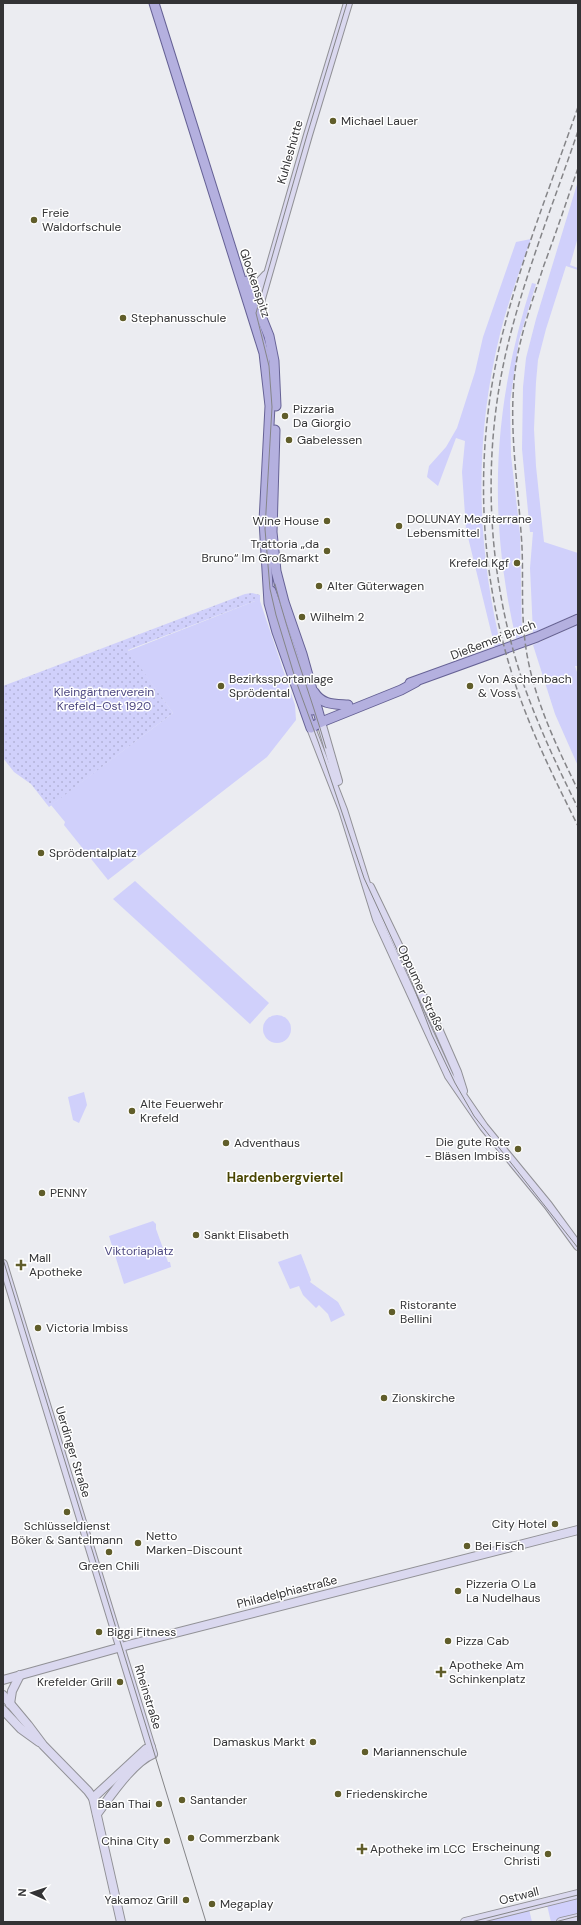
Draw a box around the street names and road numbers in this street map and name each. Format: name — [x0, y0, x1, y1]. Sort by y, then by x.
street label: Kuhleshütte — [273, 118, 307, 186]
street label: Glockenspitz — [236, 246, 274, 320]
street label: Dießemer Bruch — [448, 616, 538, 664]
street label: Oppumer Straße — [394, 942, 448, 1034]
street label: Uerdinger Straße — [52, 1405, 94, 1500]
street label: Philadelphiastraße — [235, 1572, 339, 1612]
street label: Rheinstraße — [131, 1663, 165, 1731]
street label: Ostwall — [497, 1883, 541, 1909]

